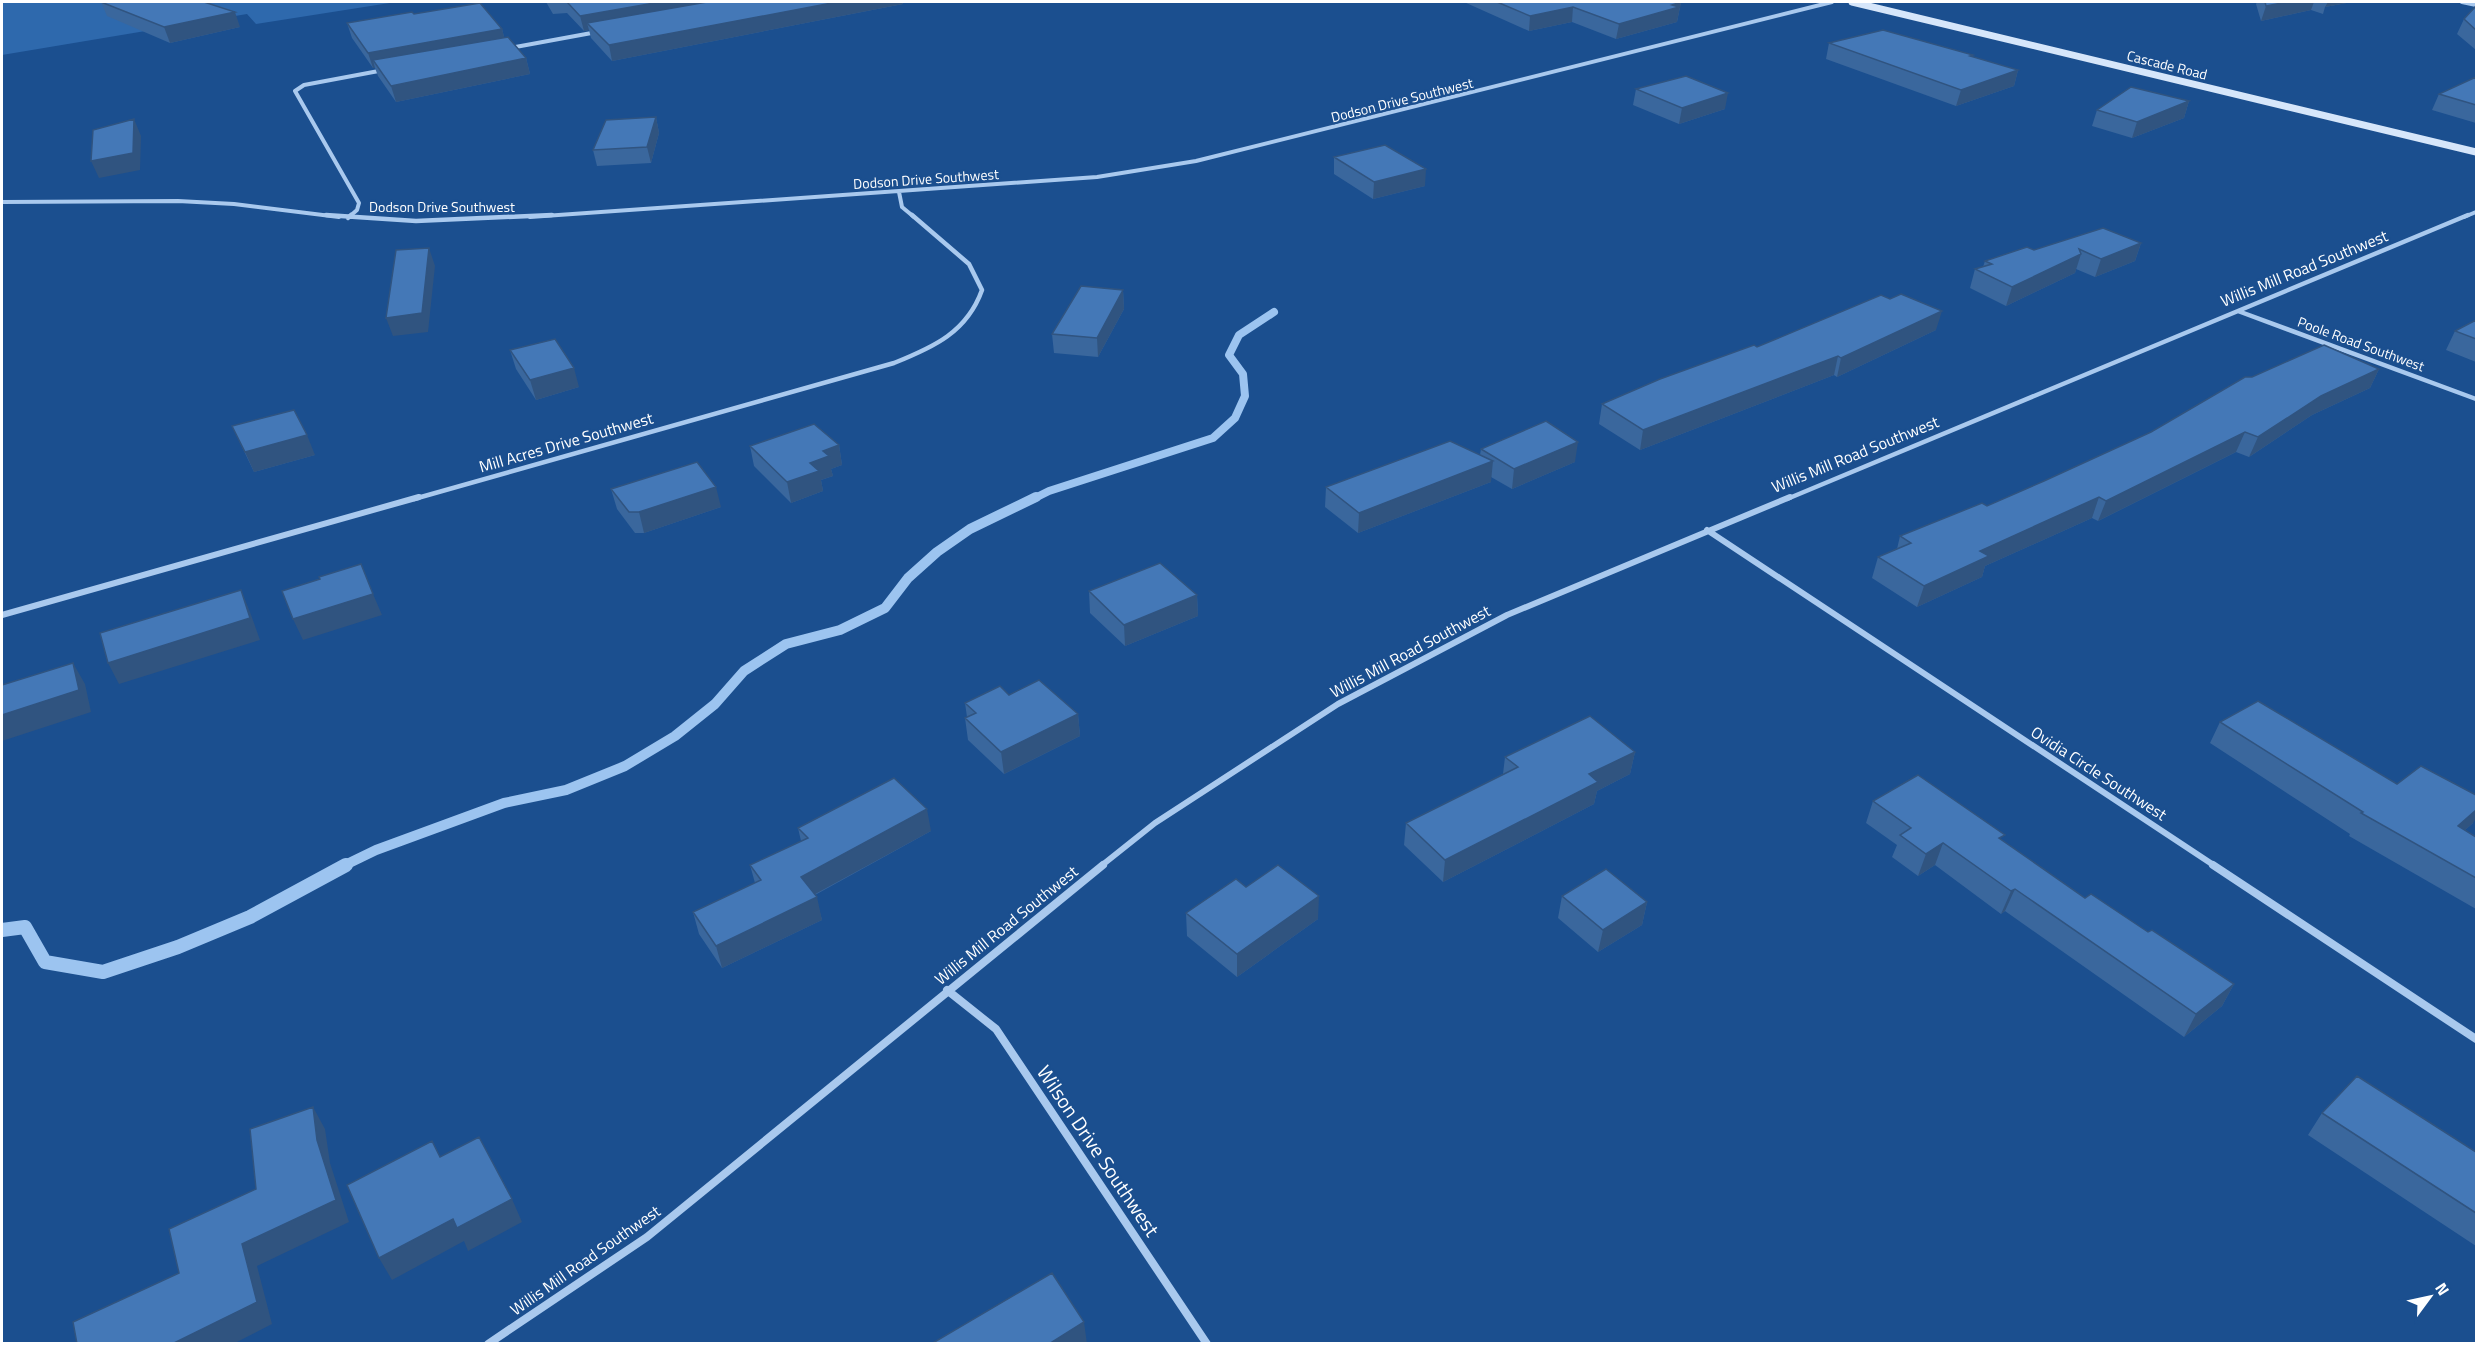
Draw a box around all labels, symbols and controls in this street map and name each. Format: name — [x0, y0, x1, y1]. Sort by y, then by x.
street label: Cascade Road — [2125, 44, 2210, 85]
street label: Dodson Drive Southwest — [1329, 72, 1475, 127]
street label: Dodson Drive Southwest — [852, 163, 1000, 194]
street label: Dodson Drive Southwest — [369, 196, 515, 217]
street label: Willis Mill Road Southwest — [2217, 223, 2392, 313]
street label: Poole Road Southwest — [2295, 311, 2428, 376]
street label: Mill Acres Drive Southwest — [476, 406, 656, 478]
street label: Willis Mill Road Southwest — [1768, 409, 1943, 499]
street label: Willis Mill Road Southwest — [1326, 598, 1495, 704]
street label: Ovidia Circle Southwest — [2026, 720, 2172, 826]
street label: Willis Mill Road Southwest — [929, 859, 1083, 991]
street label: Wilson Drive Southwest — [1029, 1059, 1167, 1243]
street label: Willis Mill Road Southwest — [505, 1199, 665, 1321]
north arrow — [2400, 1267, 2460, 1327]
text: N — [2429, 1278, 2456, 1300]

